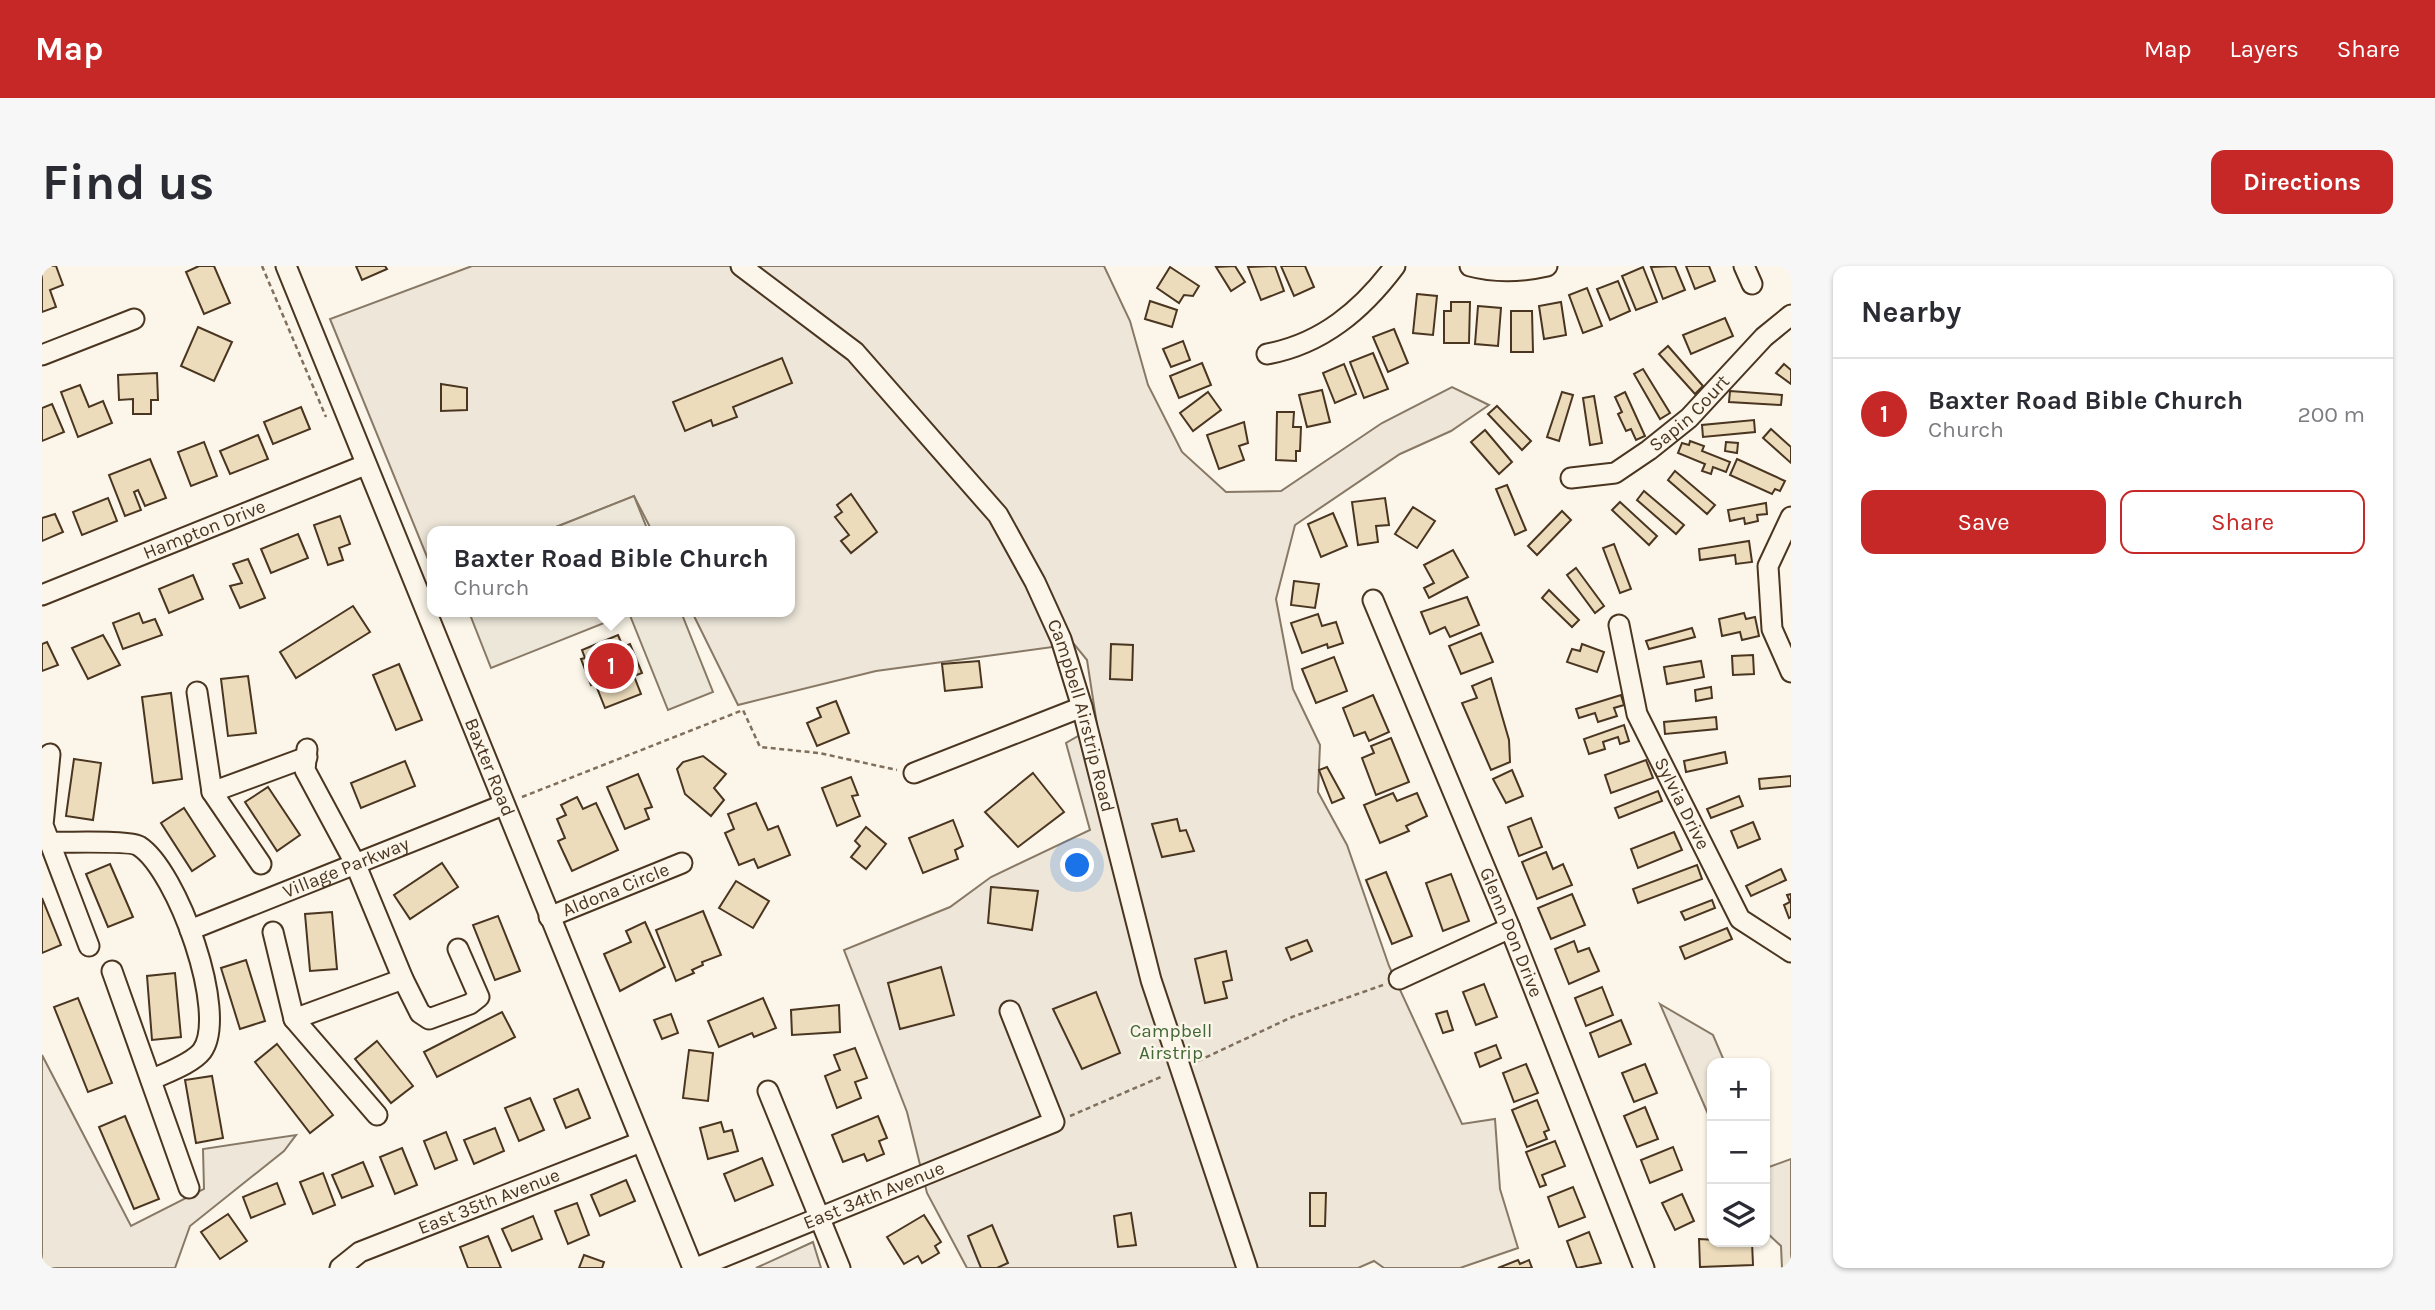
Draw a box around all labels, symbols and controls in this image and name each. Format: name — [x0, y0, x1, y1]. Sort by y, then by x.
text: Map — [35, 30, 103, 68]
text: Map — [2144, 35, 2192, 63]
text: Layers — [2230, 35, 2299, 63]
text: Share — [2337, 35, 2400, 63]
button: Directions — [2211, 150, 2393, 214]
text: Find us — [42, 154, 214, 211]
text: Nearby — [1861, 294, 1961, 330]
street label: Sapin Court — [1645, 370, 1734, 456]
text: Baxter Road Bible Church — [1928, 385, 2243, 416]
text: 1 — [1880, 401, 1888, 428]
text: 200 m — [2297, 401, 2365, 428]
text: Church — [1928, 416, 2004, 443]
button: Save — [1861, 490, 2106, 554]
button: Share — [2120, 490, 2365, 554]
street label: Hampton Drive — [140, 495, 269, 564]
popup — [427, 526, 795, 617]
text: Baxter Road Bible Church — [453, 543, 769, 574]
text: Church — [453, 574, 529, 601]
street label: Campbell Airstrip Road — [1042, 616, 1119, 814]
pin: 1 — [588, 640, 634, 692]
street label: Baxter Road — [460, 715, 519, 820]
street label: Sylvia Drive — [1650, 754, 1714, 853]
street label: Village Parkway — [280, 833, 413, 903]
your location — [1060, 848, 1094, 882]
street label: Aldona Circle — [559, 858, 672, 921]
street label: Glenn Don Drive — [1475, 864, 1547, 1001]
park label: Campbell Airstrip — [1130, 1020, 1212, 1064]
map controls — [1707, 1058, 1770, 1247]
button: + — [1707, 1058, 1770, 1121]
button: − — [1707, 1121, 1770, 1184]
street label: East 34th Avenue — [800, 1157, 948, 1234]
street label: East 35th Avenue — [415, 1164, 563, 1239]
button: layers — [1707, 1184, 1770, 1247]

